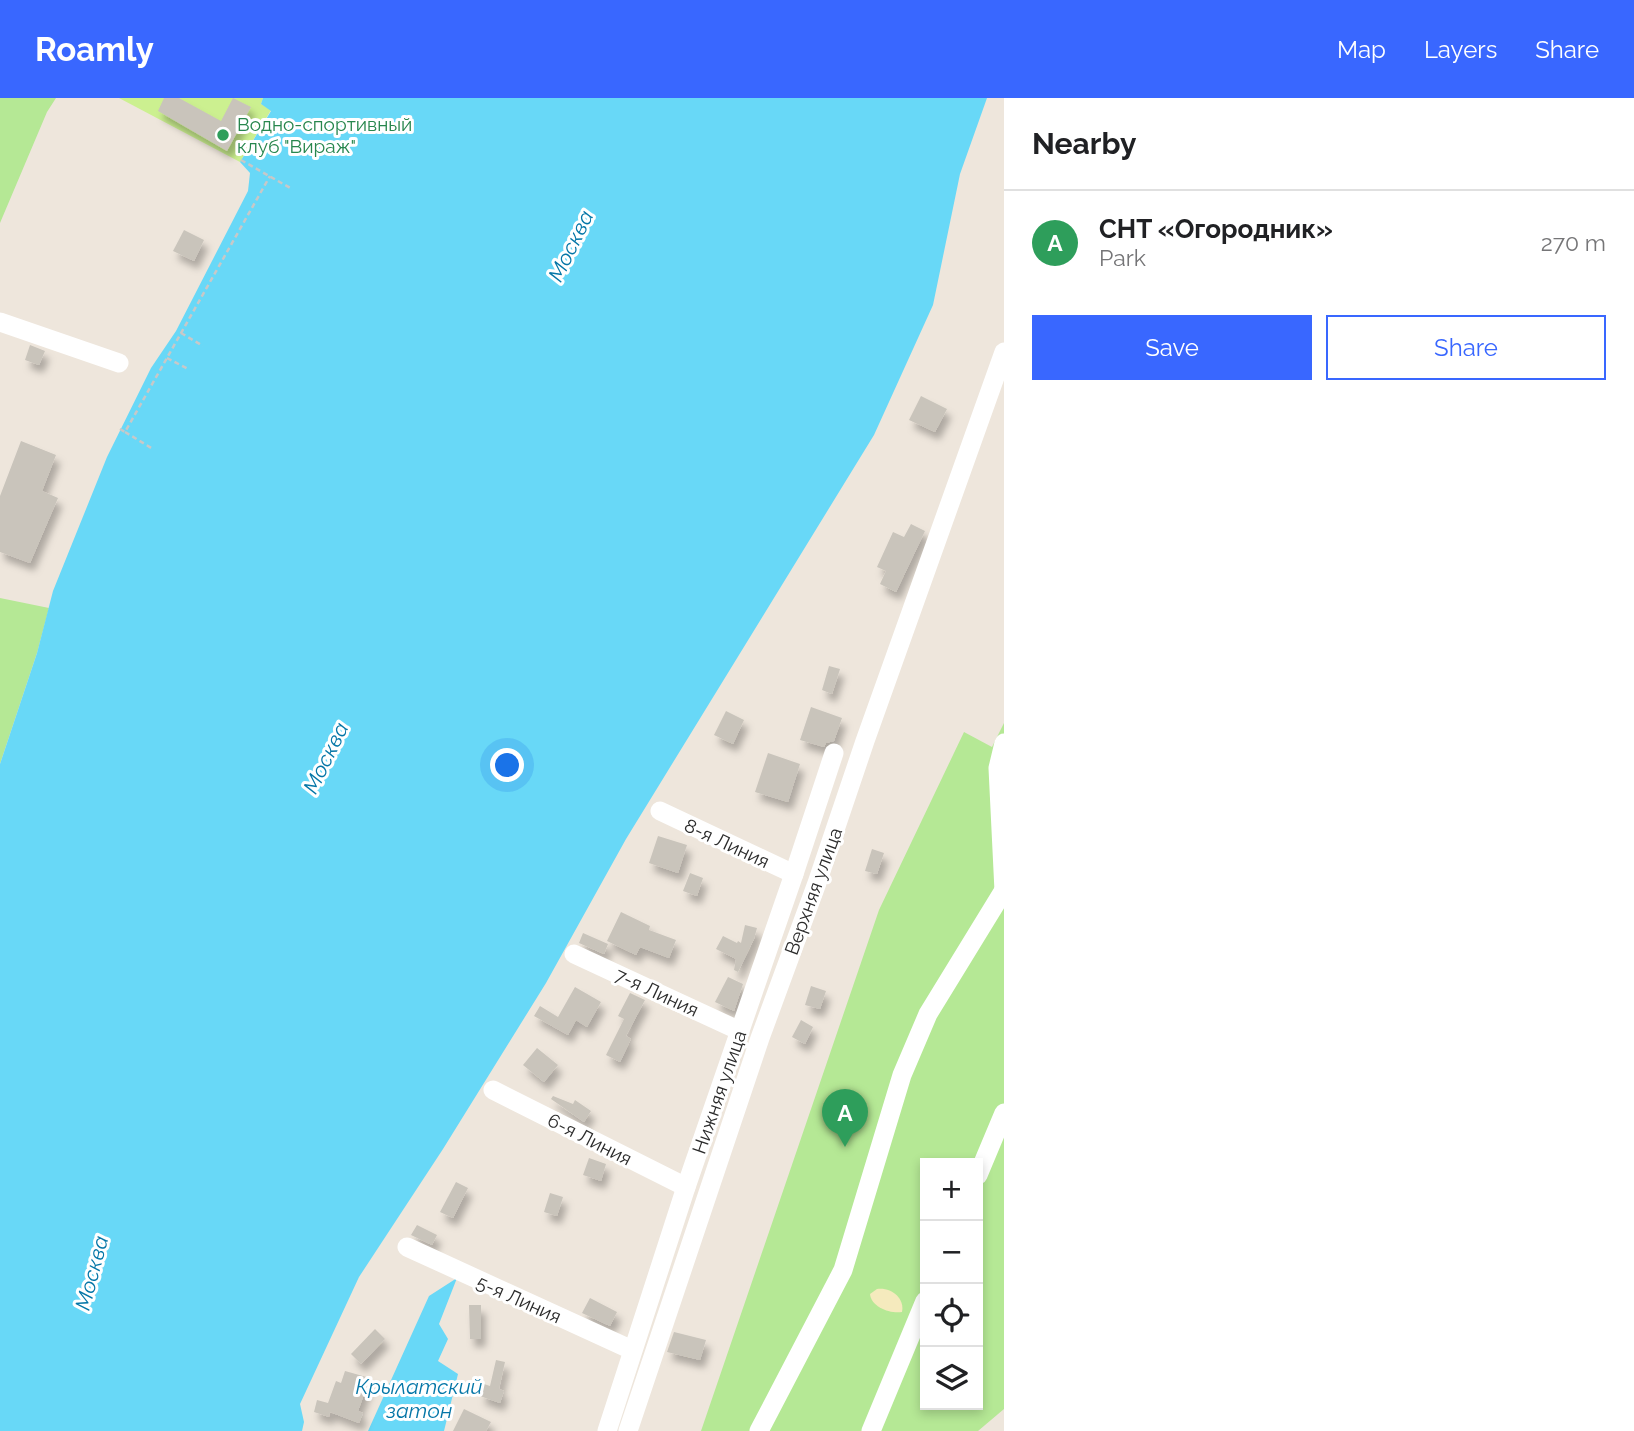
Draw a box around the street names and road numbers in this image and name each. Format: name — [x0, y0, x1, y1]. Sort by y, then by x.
street label: 8-я Линия — [681, 814, 773, 872]
street label: Верхняя улица — [780, 824, 846, 958]
street label: 7-я Линия — [612, 963, 702, 1021]
street label: Нижняя улица — [688, 1027, 750, 1157]
street label: 6-я Линия — [544, 1108, 636, 1170]
street label: 5-я Линия — [473, 1271, 565, 1327]

